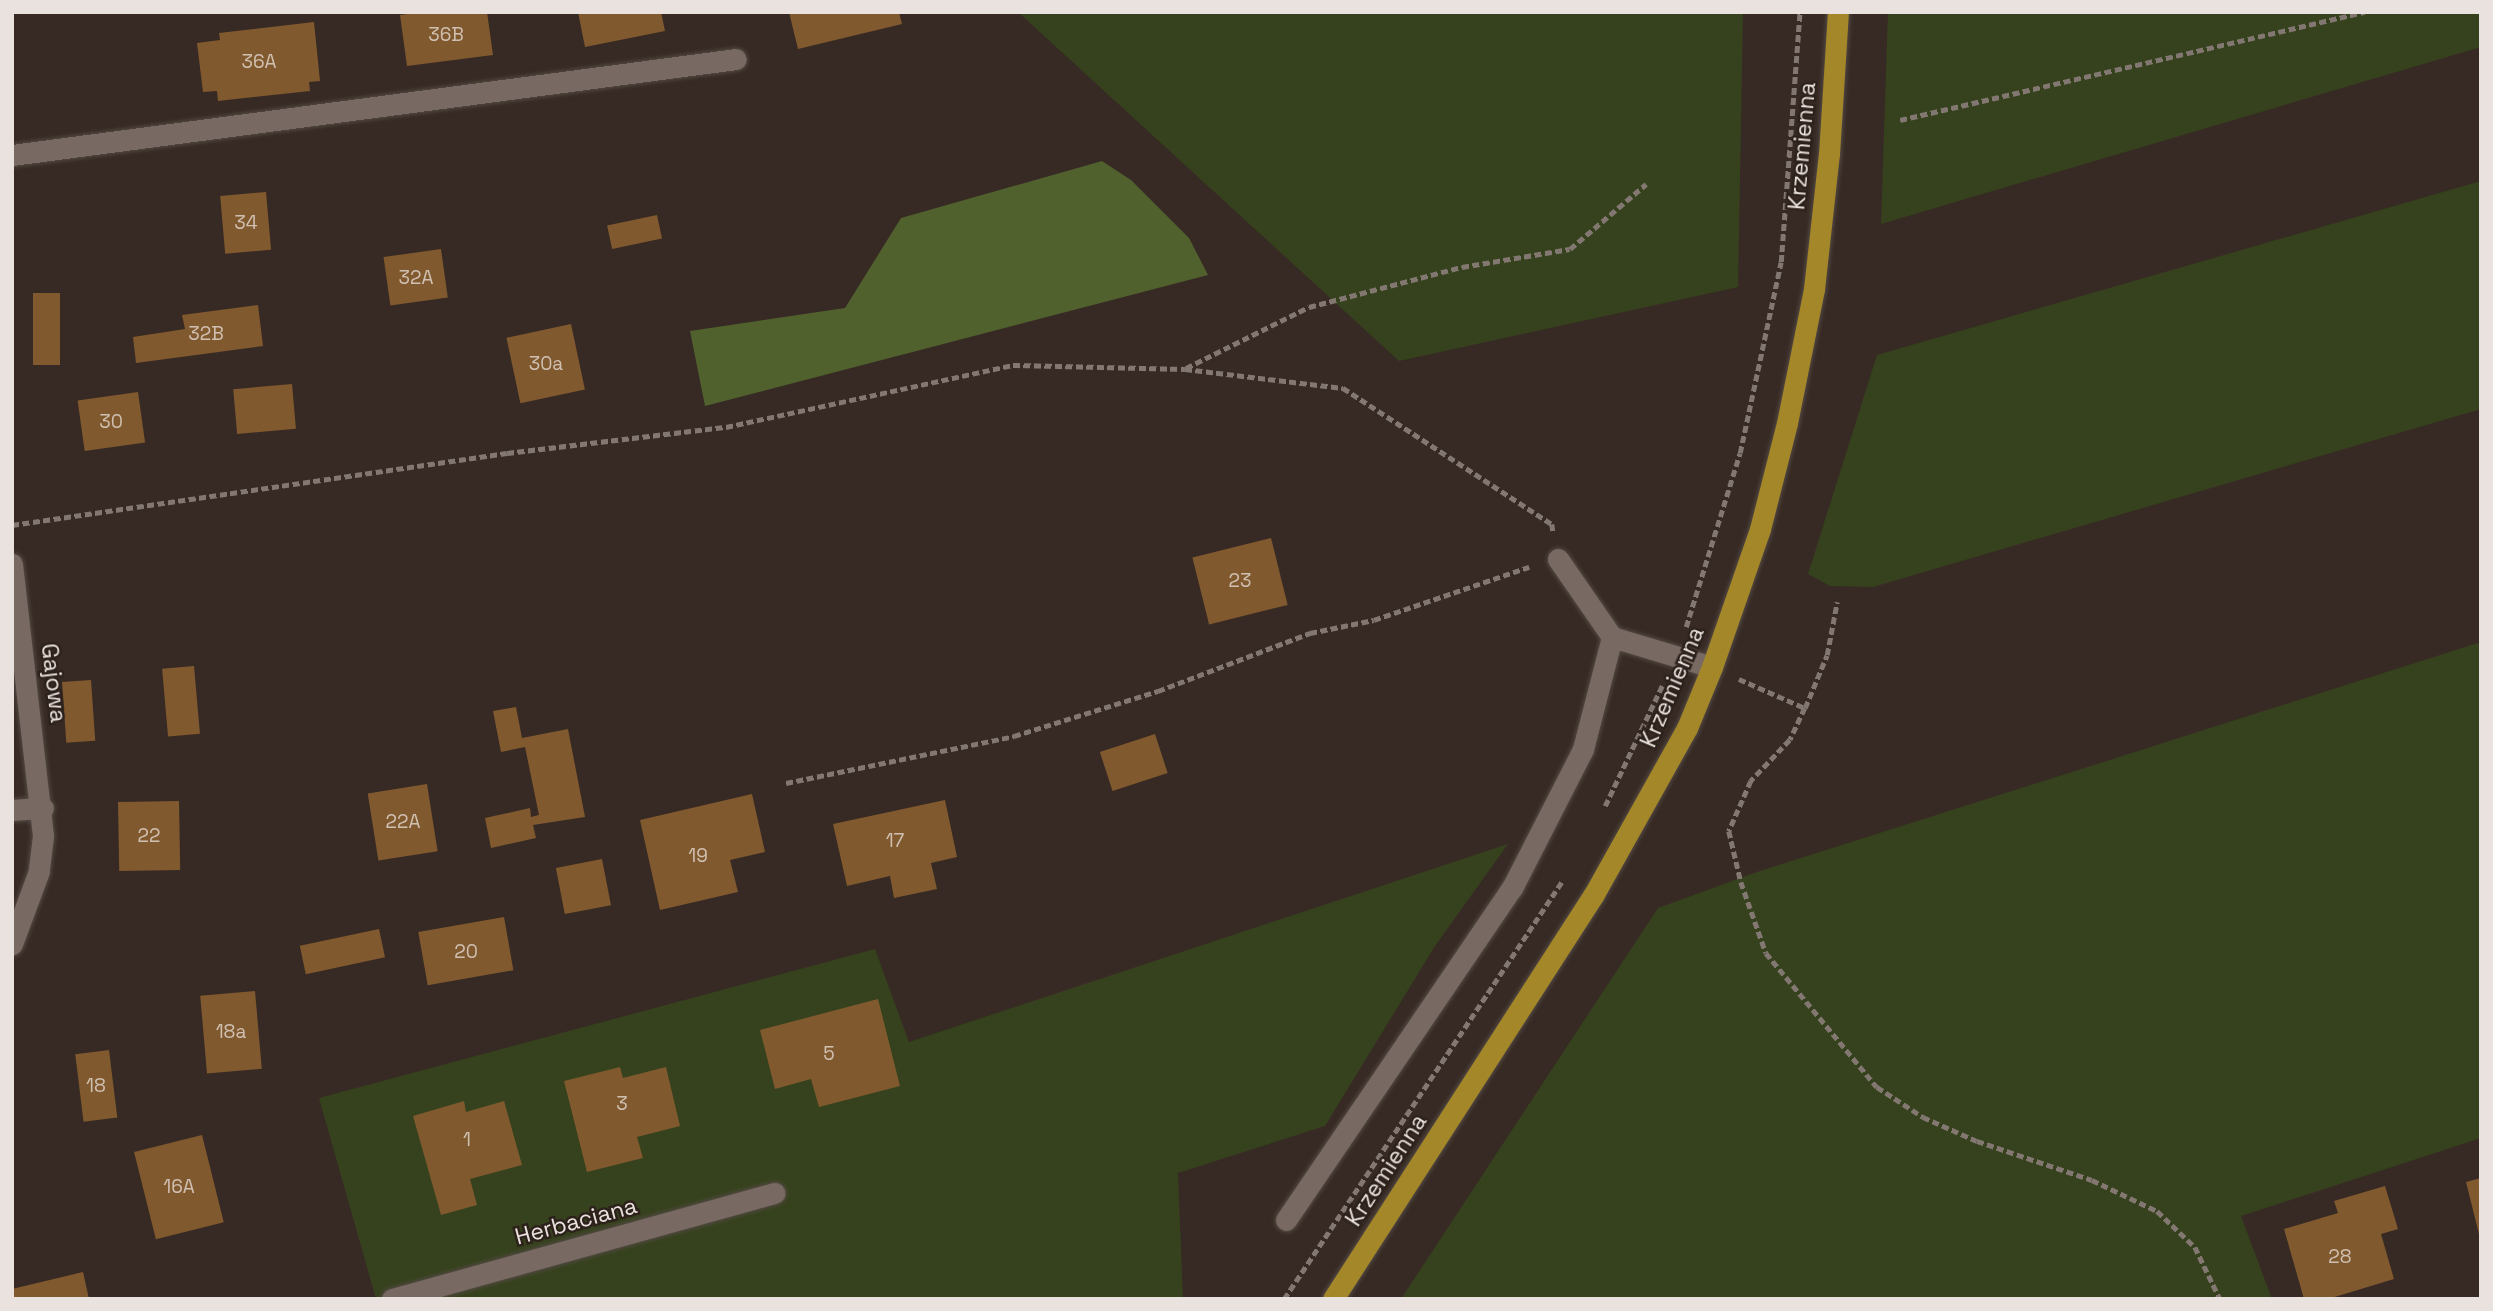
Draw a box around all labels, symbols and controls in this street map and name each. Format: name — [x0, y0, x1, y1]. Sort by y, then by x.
house number: 36B — [428, 24, 464, 46]
house number: 36A — [241, 51, 277, 73]
street label: Krzemienna — [1783, 81, 1821, 211]
house number: 34 — [234, 212, 258, 234]
house number: 32A — [399, 267, 433, 289]
house number: 32B — [188, 323, 224, 345]
house number: 30a — [529, 353, 563, 375]
house number: 30 — [99, 411, 123, 433]
house number: 23 — [1229, 570, 1251, 592]
street label: Krzemienna — [1634, 623, 1710, 751]
street label: Gajowa — [35, 642, 73, 724]
house number: 22A — [386, 811, 420, 833]
house number: 22 — [138, 825, 160, 847]
house number: 17 — [886, 830, 904, 852]
house number: 19 — [688, 845, 708, 867]
house number: 20 — [454, 941, 478, 963]
house number: 18a — [216, 1021, 246, 1043]
house number: 5 — [823, 1043, 835, 1065]
house number: 18 — [86, 1075, 106, 1097]
house number: 3 — [616, 1093, 628, 1115]
street label: Krzemienna — [1339, 1109, 1433, 1231]
house number: 1 — [463, 1129, 471, 1151]
house number: 16A — [163, 1176, 195, 1198]
street label: Herbaciana — [512, 1191, 640, 1251]
house number: 28 — [2328, 1246, 2352, 1268]

